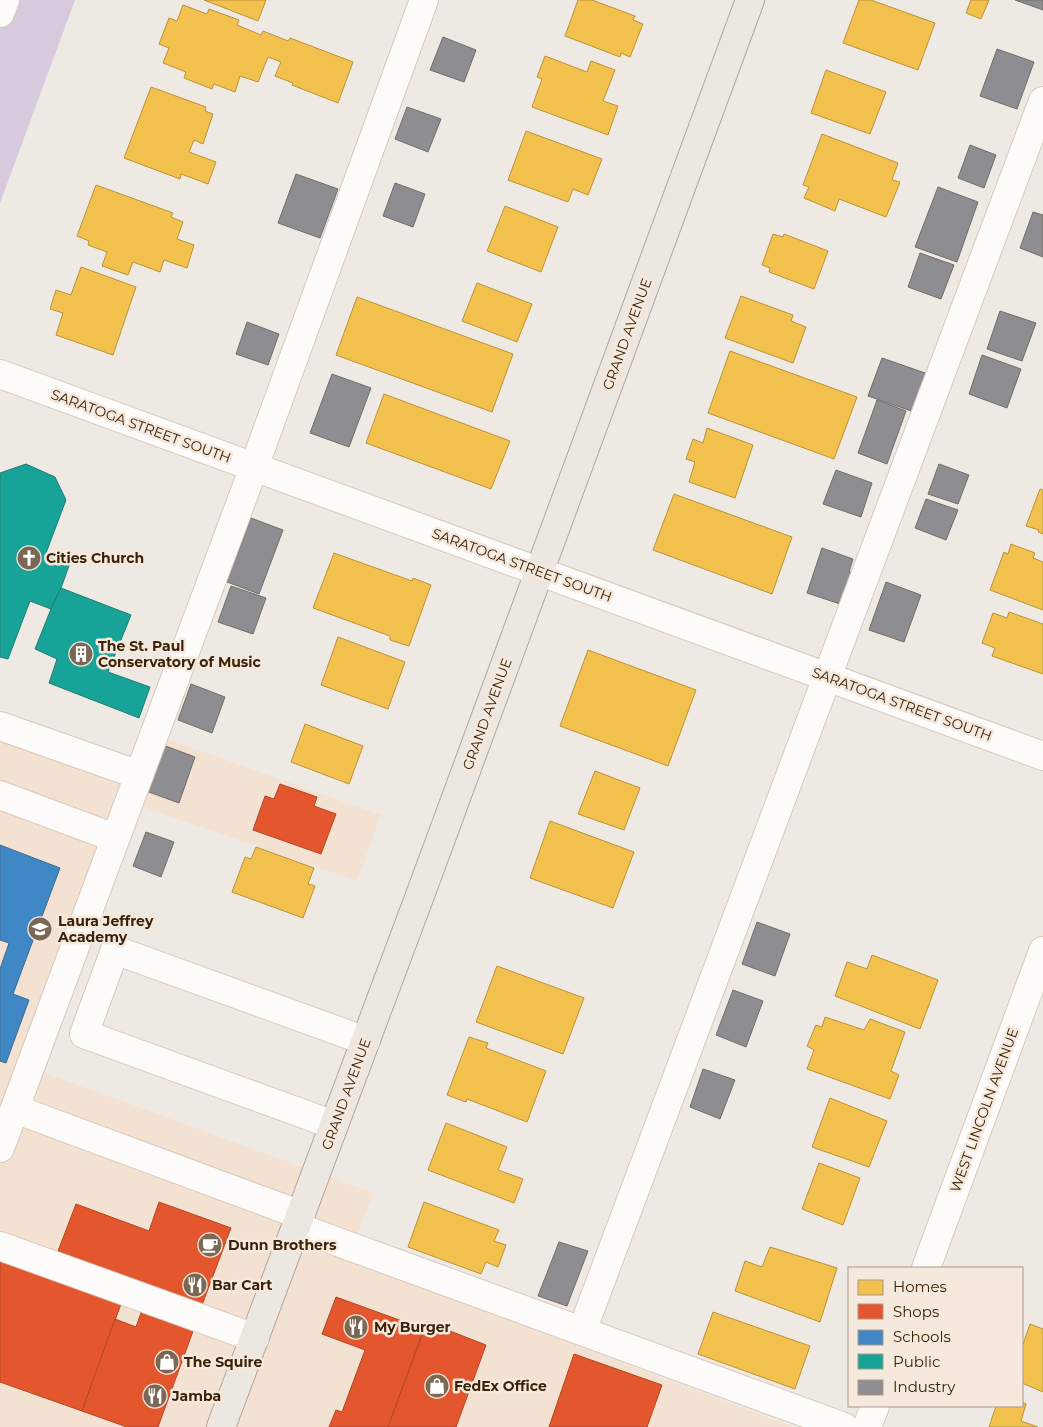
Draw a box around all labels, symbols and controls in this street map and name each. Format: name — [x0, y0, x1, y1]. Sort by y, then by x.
street label: GRAND AVENUE — [598, 276, 656, 392]
street label: SARATOGA STREET SOUTH — [49, 385, 233, 467]
street label: SARATOGA STREET SOUTH — [430, 524, 614, 606]
church icon: Cities Church — [16, 545, 42, 571]
place label: Cities Church — [46, 549, 144, 567]
place label: The St. Paul Conservatory of Music — [98, 637, 262, 671]
building icon: The St. Paul Conservatory of Music — [68, 641, 94, 667]
street label: GRAND AVENUE — [458, 656, 516, 772]
street label: SARATOGA STREET SOUTH — [810, 663, 994, 745]
place label: Laura Jeffrey Academy — [57, 912, 154, 946]
school or university icon: Laura Jeffrey Academy — [27, 916, 53, 942]
street label: WEST LINCOLN AVENUE — [946, 1025, 1022, 1195]
street label: GRAND AVENUE — [317, 1036, 375, 1152]
cafe icon: Dunn Brothers — [197, 1232, 223, 1258]
place label: Dunn Brothers — [228, 1236, 337, 1254]
legend — [848, 1267, 1023, 1407]
restaurant icon: Bar Cart — [182, 1272, 208, 1298]
place label: Bar Cart — [212, 1276, 272, 1294]
text: Homes — [893, 1277, 947, 1296]
text: Shops — [893, 1302, 939, 1321]
restaurant icon: My Burger — [343, 1314, 369, 1340]
place label: My Burger — [374, 1318, 451, 1336]
text: Schools — [893, 1327, 951, 1346]
shop icon: The Squire — [154, 1349, 180, 1375]
text: Public — [893, 1352, 941, 1371]
place label: The Squire — [184, 1353, 263, 1371]
shop icon: FedEx Office — [424, 1373, 450, 1399]
place label: FedEx Office — [454, 1377, 547, 1395]
text: Industry — [893, 1377, 956, 1396]
restaurant icon: Jamba — [142, 1383, 168, 1409]
place label: Jamba — [171, 1387, 221, 1405]

